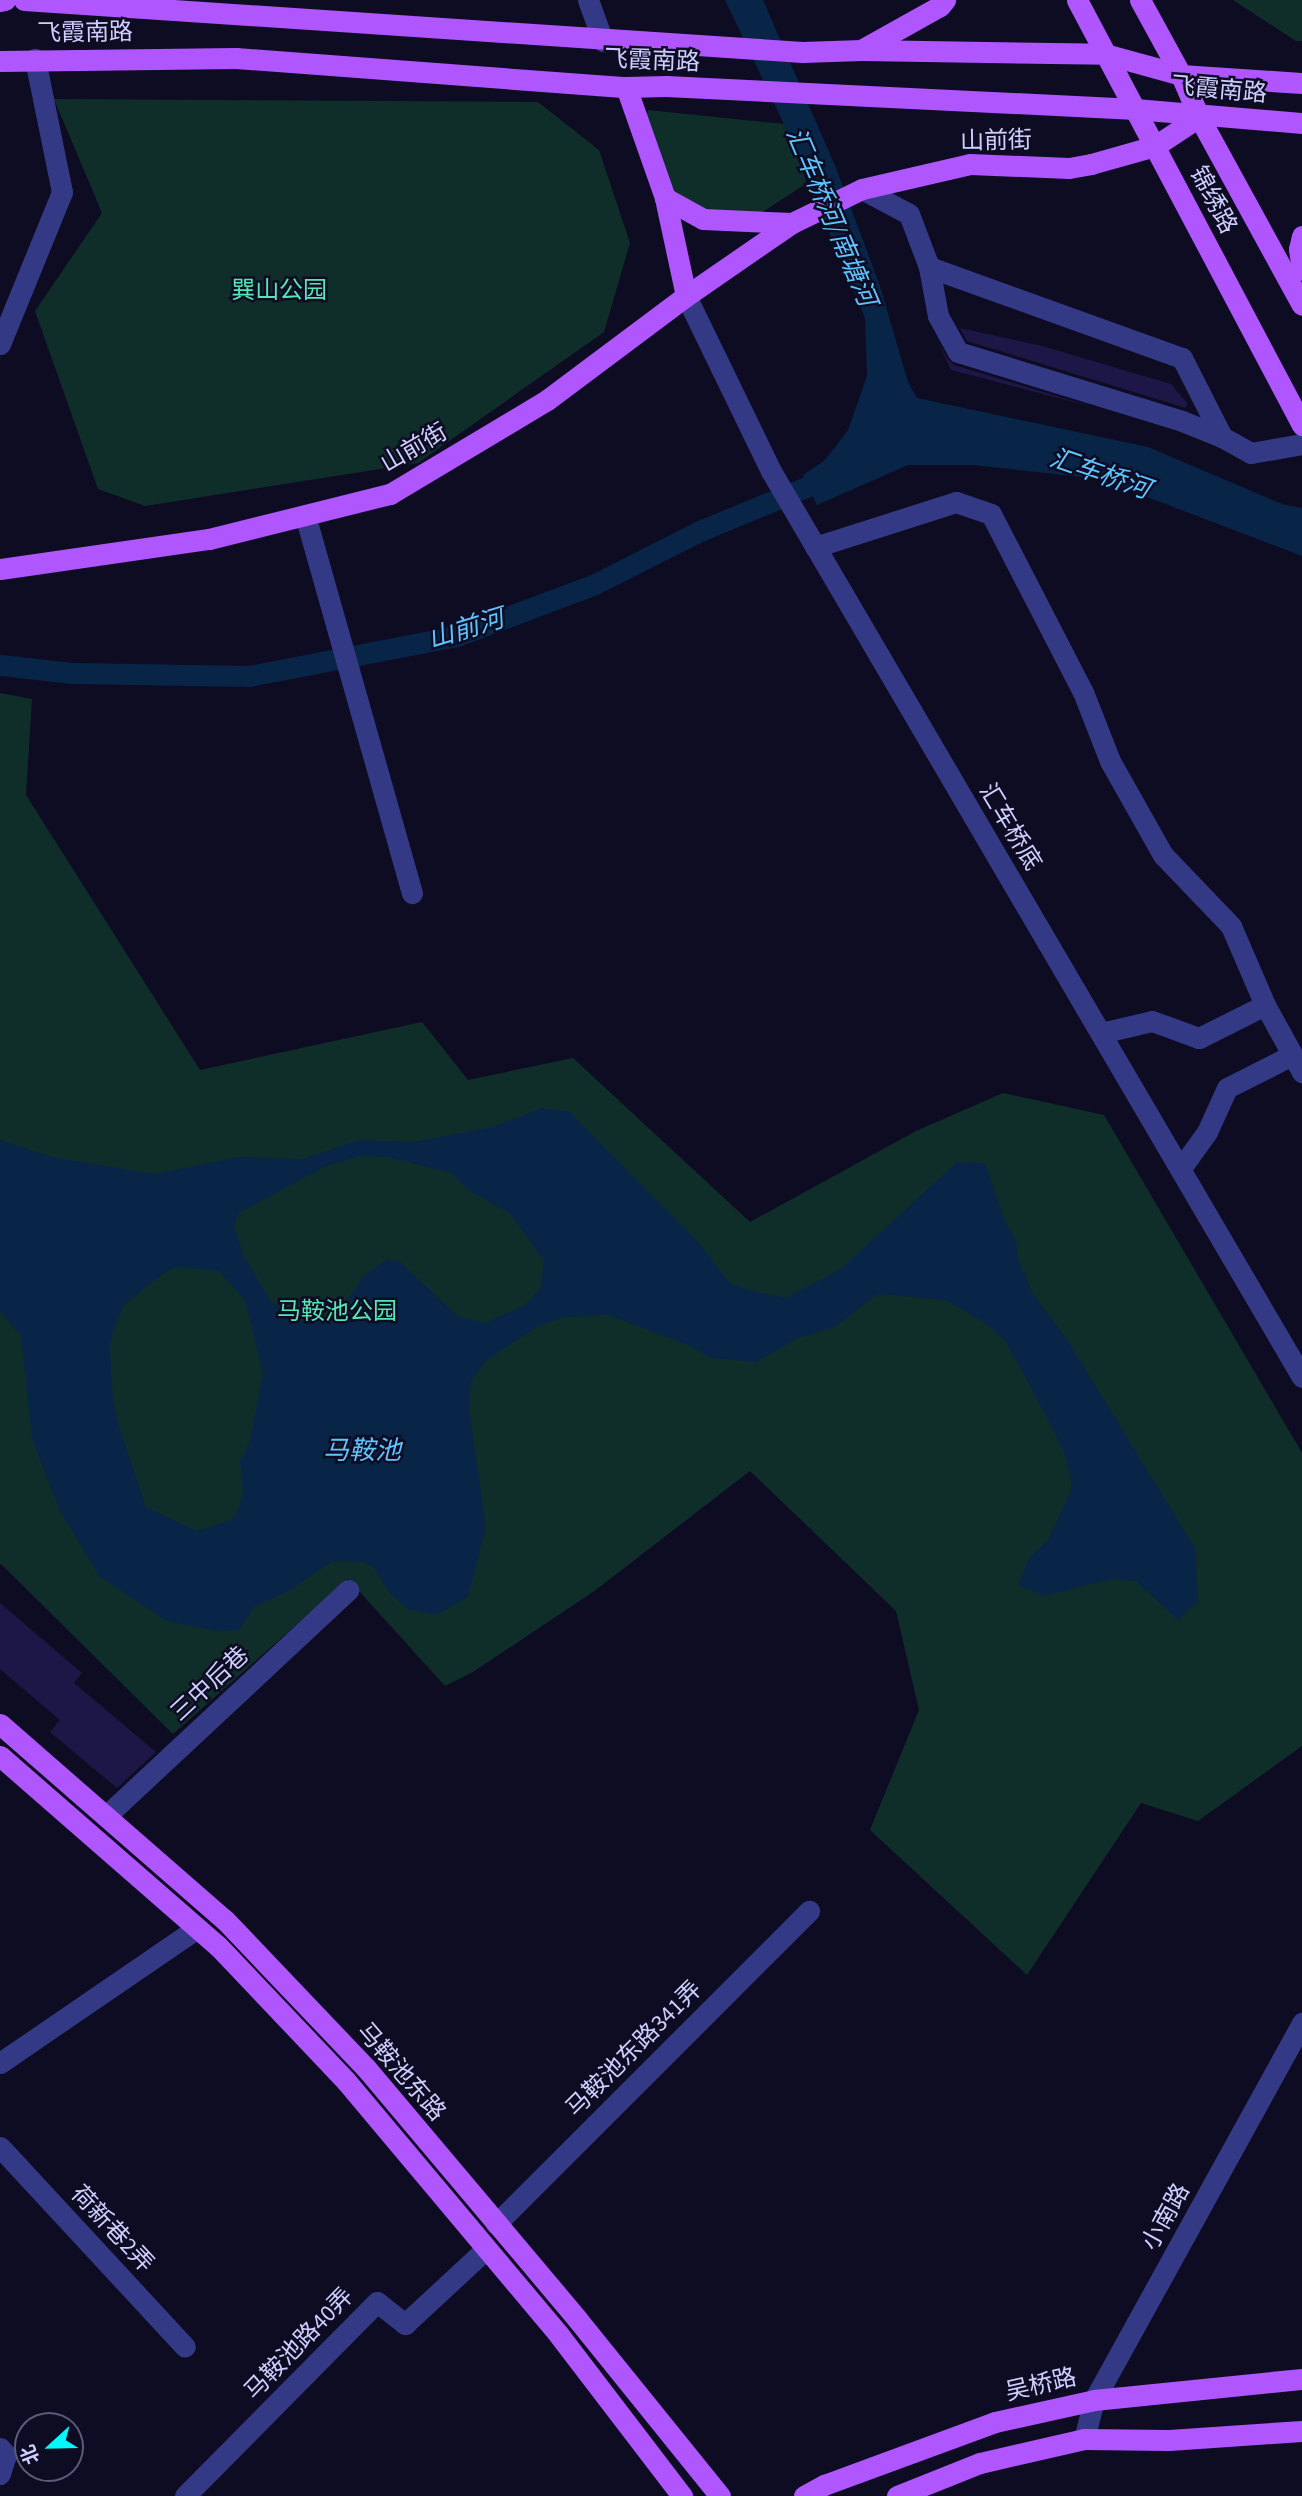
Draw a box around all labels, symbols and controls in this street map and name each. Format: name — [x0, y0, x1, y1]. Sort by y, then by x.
street label: 飞霞南路 — [37, 18, 133, 48]
street label: 飞霞南路 — [604, 45, 700, 77]
street label: 飞霞南路 — [1170, 71, 1268, 109]
water label: 汇车桥河/南塘河 — [779, 123, 883, 311]
street label: 山前街 — [960, 126, 1032, 156]
street label: 锦绣路 — [1183, 161, 1243, 239]
park label: 巽山公园 — [231, 277, 327, 305]
street label: 山前街 — [376, 418, 452, 478]
water label: 汇车桥河 — [1046, 442, 1154, 506]
water label: 山前河 — [424, 603, 508, 655]
street label: 汇车桥底 — [973, 778, 1047, 876]
park label: 马鞍池公园 — [277, 1298, 397, 1326]
water label: 马鞍池 — [323, 1435, 401, 1467]
street label: 三中后巷 — [165, 1641, 255, 1727]
street label: 马鞍池东路341弄 — [560, 1975, 708, 2123]
street label: 马鞍池东路 — [351, 2017, 451, 2127]
street label: 小南路 — [1136, 2179, 1196, 2255]
street label: 荷新巷2弄 — [65, 2180, 159, 2278]
street label: 马鞍池路40弄 — [239, 2282, 359, 2406]
street label: 吴桥路 — [1003, 2363, 1079, 2407]
north arrow — [14, 2412, 84, 2482]
text: 北 — [15, 2440, 47, 2468]

